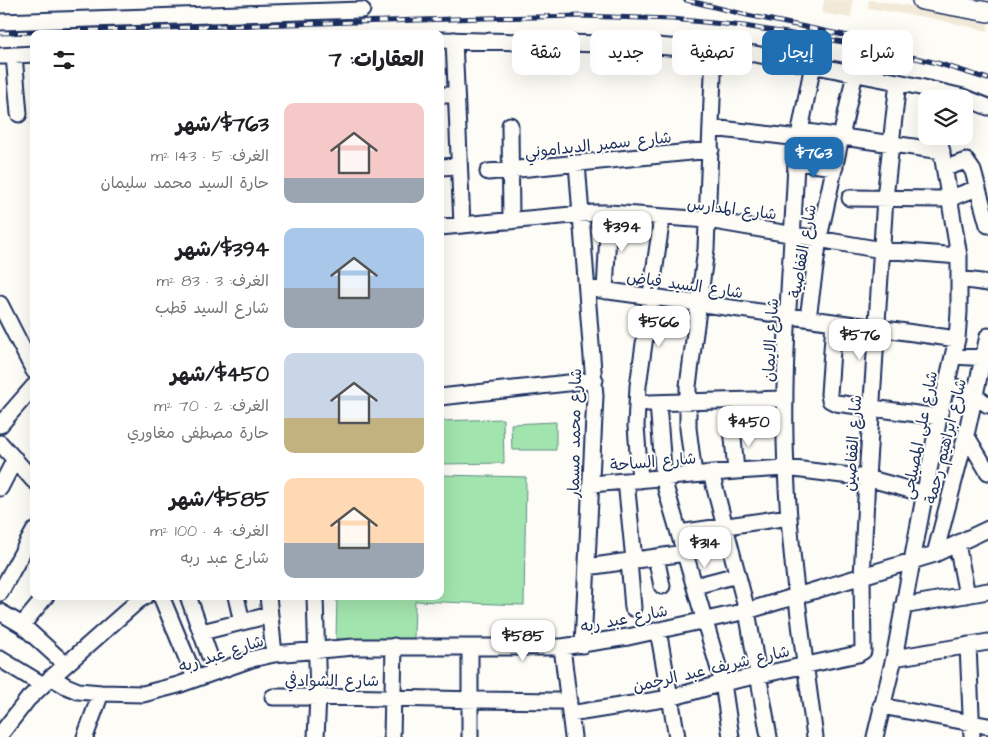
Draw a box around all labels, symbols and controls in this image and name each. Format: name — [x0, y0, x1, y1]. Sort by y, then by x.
chip: شقة — [512, 30, 580, 75]
chip: جديد — [590, 30, 662, 75]
chip: تصفية — [672, 30, 752, 75]
chip: إيجار — [762, 30, 832, 75]
chip: شراء — [842, 30, 913, 75]
text: العقارات: 7 — [329, 45, 424, 74]
icon: filters — [50, 46, 78, 74]
map controls — [918, 90, 973, 145]
button: layers — [918, 90, 973, 145]
text: $763/شهر — [176, 110, 269, 139]
icon: home — [324, 123, 384, 183]
street label: شارع سمير الديداموني — [524, 126, 673, 167]
pin: $763 — [784, 136, 844, 179]
text: $763 — [796, 142, 832, 164]
text: الغرف: 5 · 143 m² — [151, 145, 269, 167]
text: حارة السيد محمد سليمان — [100, 172, 269, 194]
street label: شارع المدارس — [686, 193, 778, 225]
street label: شارع القفاصية — [784, 203, 822, 300]
pin: $394 — [592, 210, 652, 253]
text: $394 — [603, 216, 641, 238]
text: $394/شهر — [176, 235, 269, 264]
icon: home — [324, 248, 384, 308]
street label: شارع السيد فياض — [625, 266, 745, 304]
text: الغرف: 3 · 83 m² — [156, 270, 269, 292]
text: شارع السيد قطب — [155, 297, 269, 319]
street label: شارع الايمان — [758, 298, 784, 382]
pin: $566 — [629, 306, 689, 348]
text: $566 — [639, 311, 679, 333]
pin: $576 — [830, 318, 890, 361]
text: $576 — [840, 324, 880, 346]
text: $450/شهر — [170, 360, 269, 389]
street label: شارع محمد مسمار — [563, 368, 587, 499]
street label: شارع على المصيلحى — [897, 369, 943, 501]
icon: home — [324, 373, 384, 433]
street label: شارع ابراهيم رحمة — [920, 376, 973, 506]
street label: شارع القفاصين — [839, 394, 867, 492]
text: الغرف: 2 · 70 m² — [154, 395, 269, 417]
pin: $450 — [719, 406, 779, 448]
text: $450 — [728, 411, 770, 433]
text: حارة مصطفى مغاوري — [127, 422, 269, 444]
street label: شارع الساحة — [609, 447, 697, 477]
text: $585/شهر — [169, 485, 269, 514]
icon: home — [324, 498, 384, 558]
text: الغرف: 4 · 100 m² — [150, 520, 269, 542]
pin: $314 — [675, 526, 735, 569]
text: $314 — [690, 532, 720, 554]
text: شارع عبد ربه — [181, 547, 269, 569]
street label: شارع عبد ربه — [579, 600, 670, 638]
pin: $585 — [493, 620, 553, 662]
text: $585 — [502, 625, 544, 647]
street label: شارع عبد ربه — [176, 630, 267, 678]
street label: شارع شريف عبد الرحمن — [631, 640, 792, 698]
street label: شارع الشوادفي — [285, 670, 379, 692]

